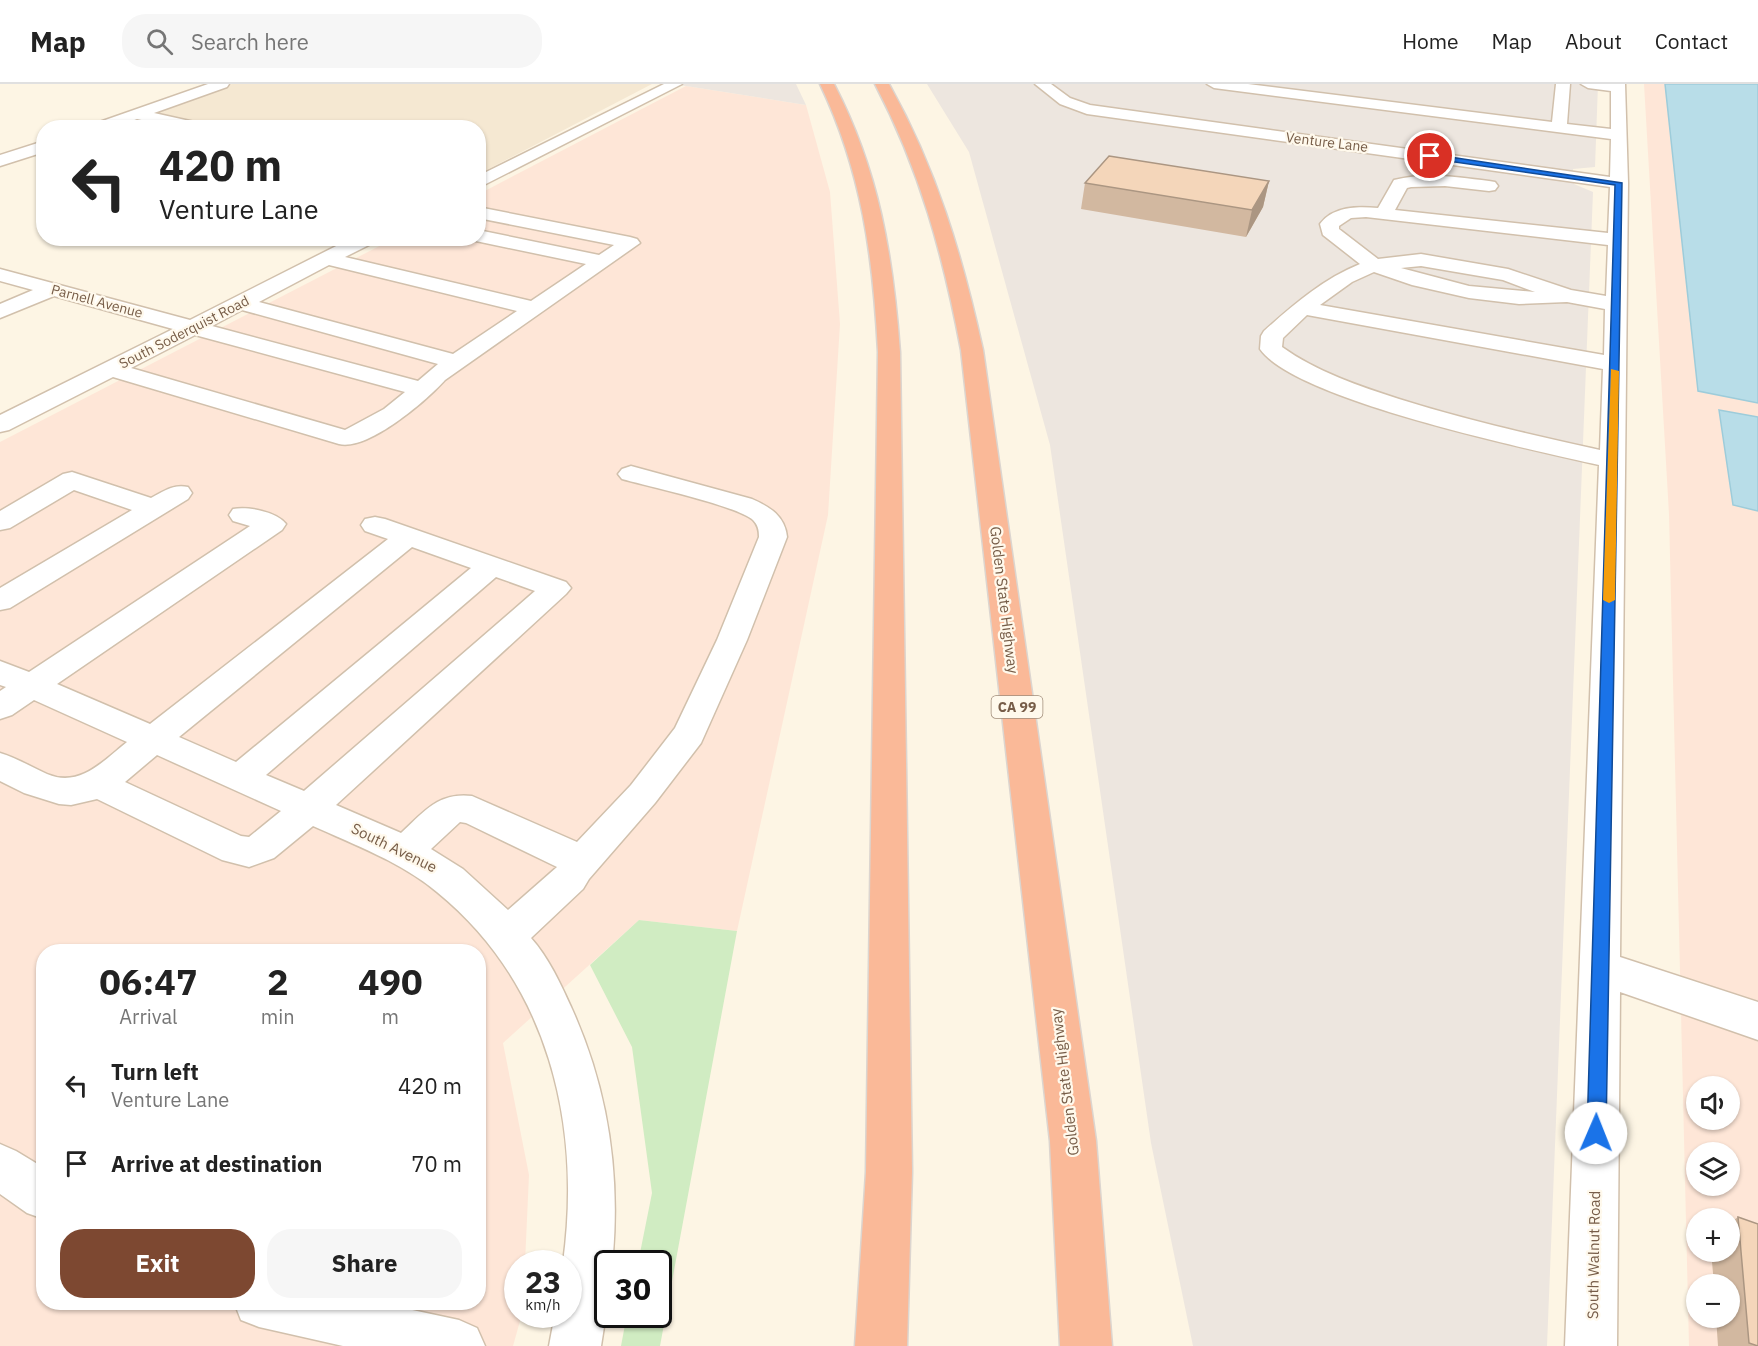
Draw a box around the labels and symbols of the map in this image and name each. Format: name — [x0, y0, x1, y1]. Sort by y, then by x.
street label: Venture Lane — [1285, 128, 1369, 156]
pin — [1404, 130, 1455, 181]
street label: Parnell Avenue — [49, 280, 145, 322]
street label: South Soderquist Road — [116, 291, 252, 373]
street label: Golden State Highway — [986, 525, 1023, 675]
road number: CA 99 — [992, 696, 1042, 718]
street label: South Avenue — [348, 819, 440, 876]
street label: Golden State Highway — [1046, 1007, 1083, 1157]
position arrow — [1564, 1101, 1628, 1165]
street label: South Walnut Road — [1583, 1191, 1604, 1319]
speed limit sign: 30 — [594, 1250, 672, 1328]

